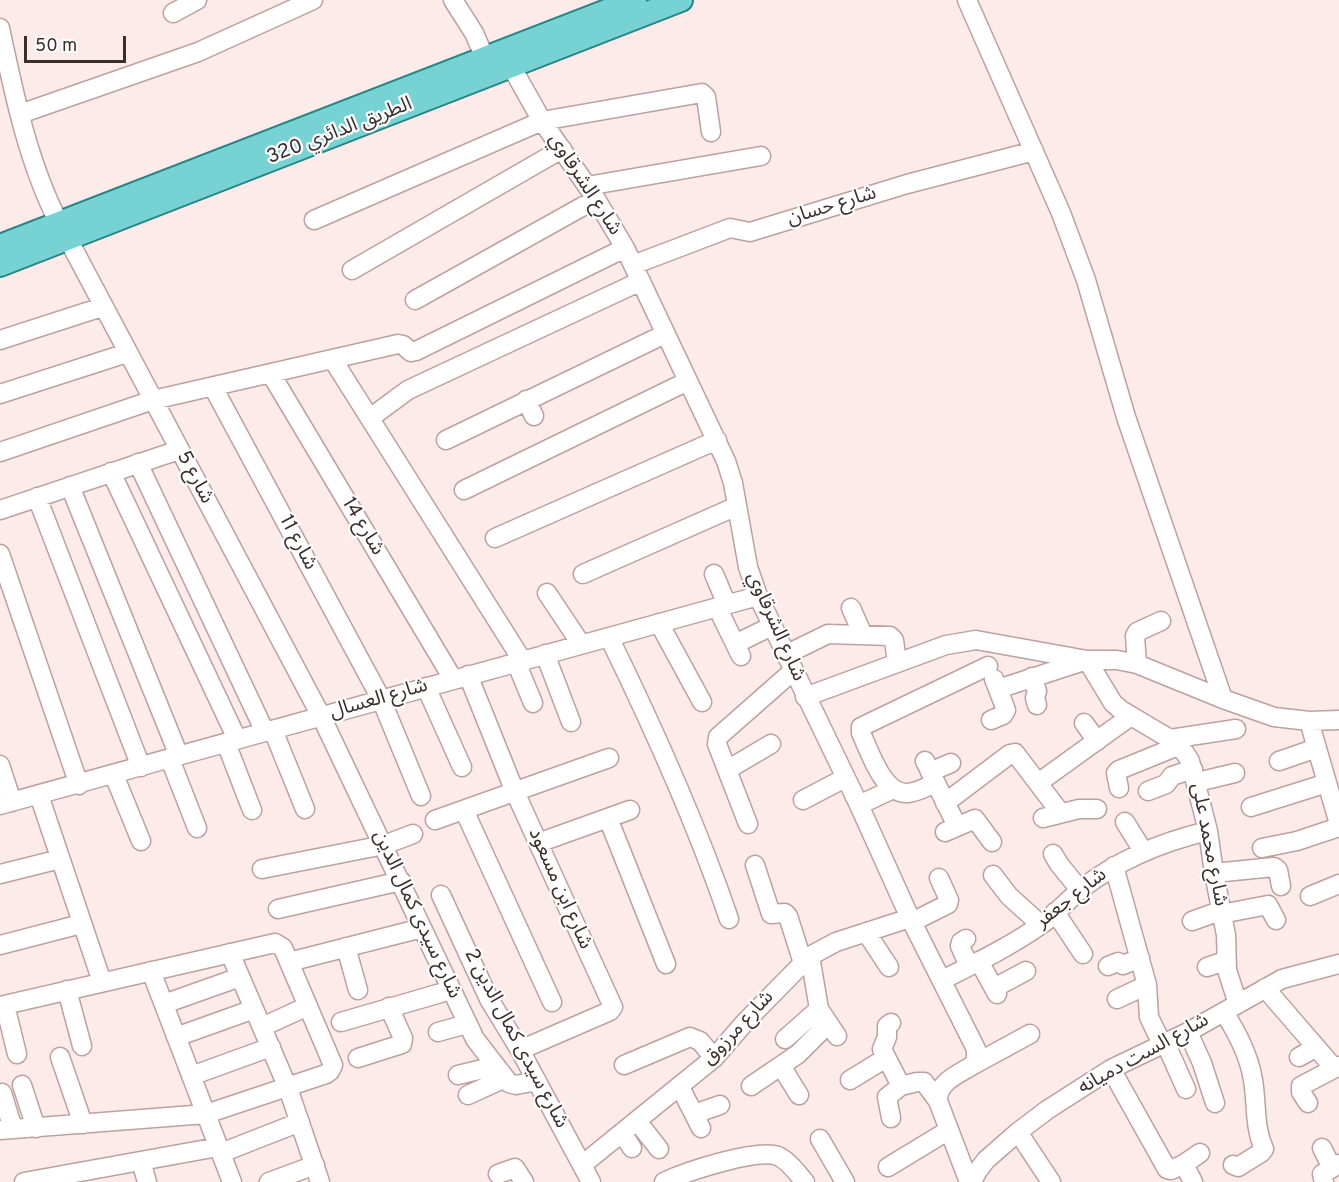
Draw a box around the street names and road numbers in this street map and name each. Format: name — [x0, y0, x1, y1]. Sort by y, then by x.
street label: الطريق الدائري 320 — [264, 93, 416, 171]
street label: شارع الشرقاوي — [542, 129, 626, 241]
street label: شارع حسان — [785, 182, 879, 232]
street label: شارع 5 — [170, 448, 218, 508]
street label: شارع 14 — [335, 494, 389, 560]
street label: شارع 11 — [273, 511, 321, 575]
street label: شارع الشرقاوي — [740, 569, 810, 685]
street label: شارع العسال — [327, 675, 431, 725]
street label: شارع محمد على — [1184, 782, 1232, 908]
street label: شارع ابن مسعود — [522, 825, 596, 953]
street label: شارع سيدى كمال الدين — [367, 827, 465, 1003]
street label: شارع جعفر — [1032, 864, 1112, 934]
street label: شارع سيدى كمال الدين 2 — [458, 945, 572, 1133]
street label: شارع مرزوق — [698, 986, 780, 1072]
street label: شارع الست دميانه — [1075, 1009, 1213, 1101]

